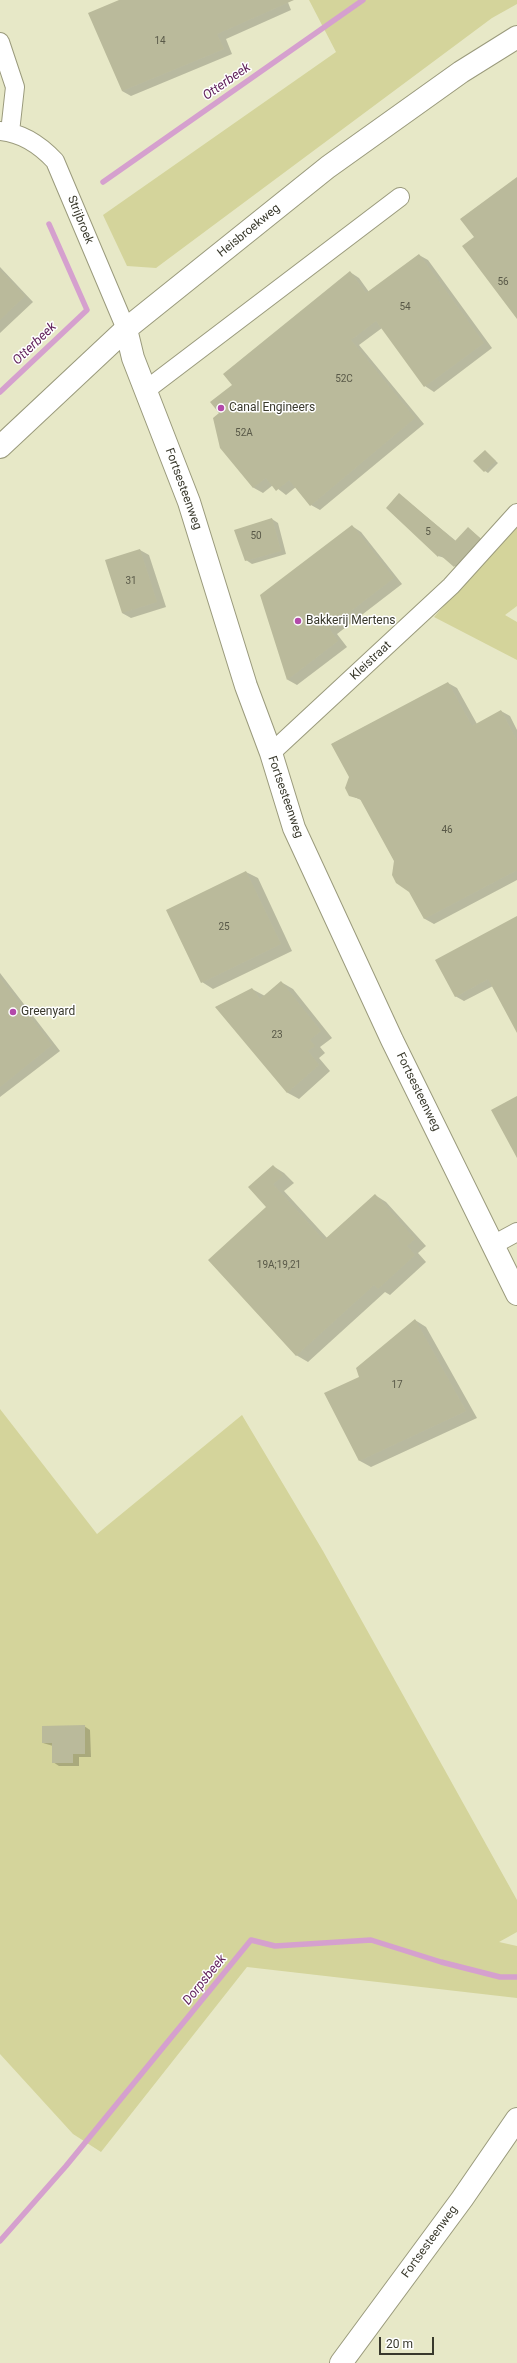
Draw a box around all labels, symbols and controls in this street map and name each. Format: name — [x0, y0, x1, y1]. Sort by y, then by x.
house number: 14 — [154, 35, 166, 47]
water label: Otterbeek — [200, 60, 254, 104]
street label: Strijbroek — [64, 194, 96, 246]
street label: Heisbroekweg — [215, 201, 283, 261]
house number: 56 — [497, 276, 509, 288]
house number: 54 — [399, 301, 411, 313]
water label: Otterbeek — [10, 319, 60, 369]
house number: 52C — [335, 373, 353, 385]
place label: Canal Engineers — [229, 401, 315, 415]
marker: Canal Engineers — [216, 403, 226, 413]
house number: 52A — [235, 427, 253, 439]
street label: Fortsesteenweg — [162, 446, 204, 532]
house number: 5 — [425, 526, 431, 538]
house number: 50 — [250, 530, 262, 542]
house number: 31 — [125, 575, 137, 587]
place label: Bakkerij Mertens — [306, 614, 396, 628]
marker: Bakkerij Mertens — [293, 616, 303, 626]
street label: Kleistraat — [348, 638, 394, 684]
street label: Fortsesteenweg — [264, 754, 306, 840]
house number: 46 — [441, 824, 453, 836]
house number: 25 — [218, 921, 230, 933]
place label: Greenyard — [21, 1005, 75, 1019]
marker: Greenyard — [8, 1007, 18, 1017]
house number: 23 — [271, 1029, 283, 1041]
street label: Fortsesteenweg — [393, 1050, 443, 1134]
house number: 19A;19,21 — [257, 1259, 301, 1271]
house number: 17 — [391, 1379, 403, 1391]
water label: Dorpsbeek — [180, 1952, 230, 2008]
street label: Fortsesteenweg — [399, 2203, 461, 2281]
scale bar — [381, 2329, 436, 2355]
text: 20 m — [386, 2337, 413, 2351]

